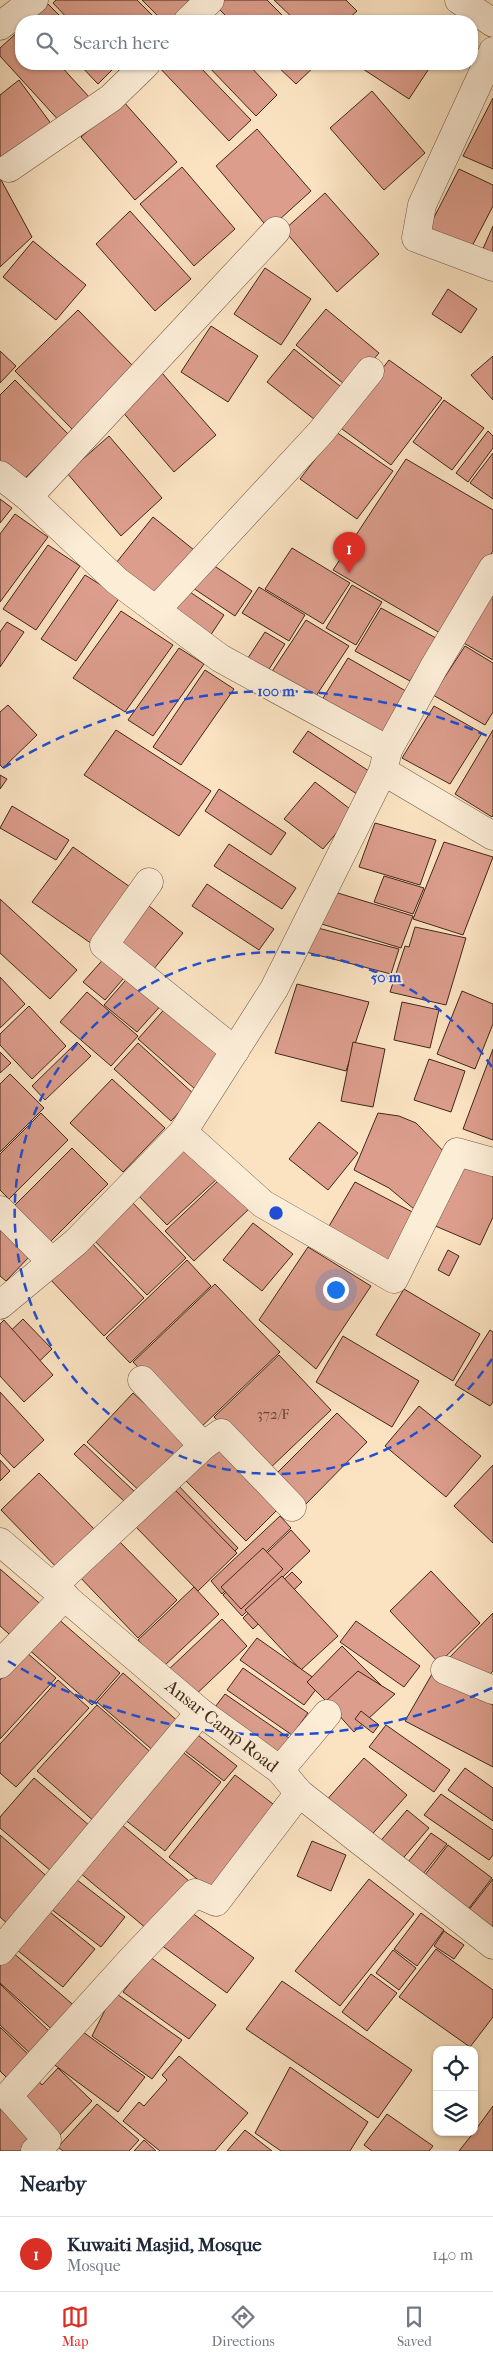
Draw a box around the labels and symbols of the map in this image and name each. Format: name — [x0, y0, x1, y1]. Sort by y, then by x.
pin: 1 — [333, 532, 365, 573]
text: 100 m — [257, 682, 295, 700]
text: 50 m — [371, 968, 402, 986]
centre of rings — [267, 1204, 285, 1222]
your location — [323, 1277, 349, 1303]
house number: 372/F — [257, 1405, 289, 1423]
street label: Ansar Camp Road — [160, 1675, 283, 1777]

